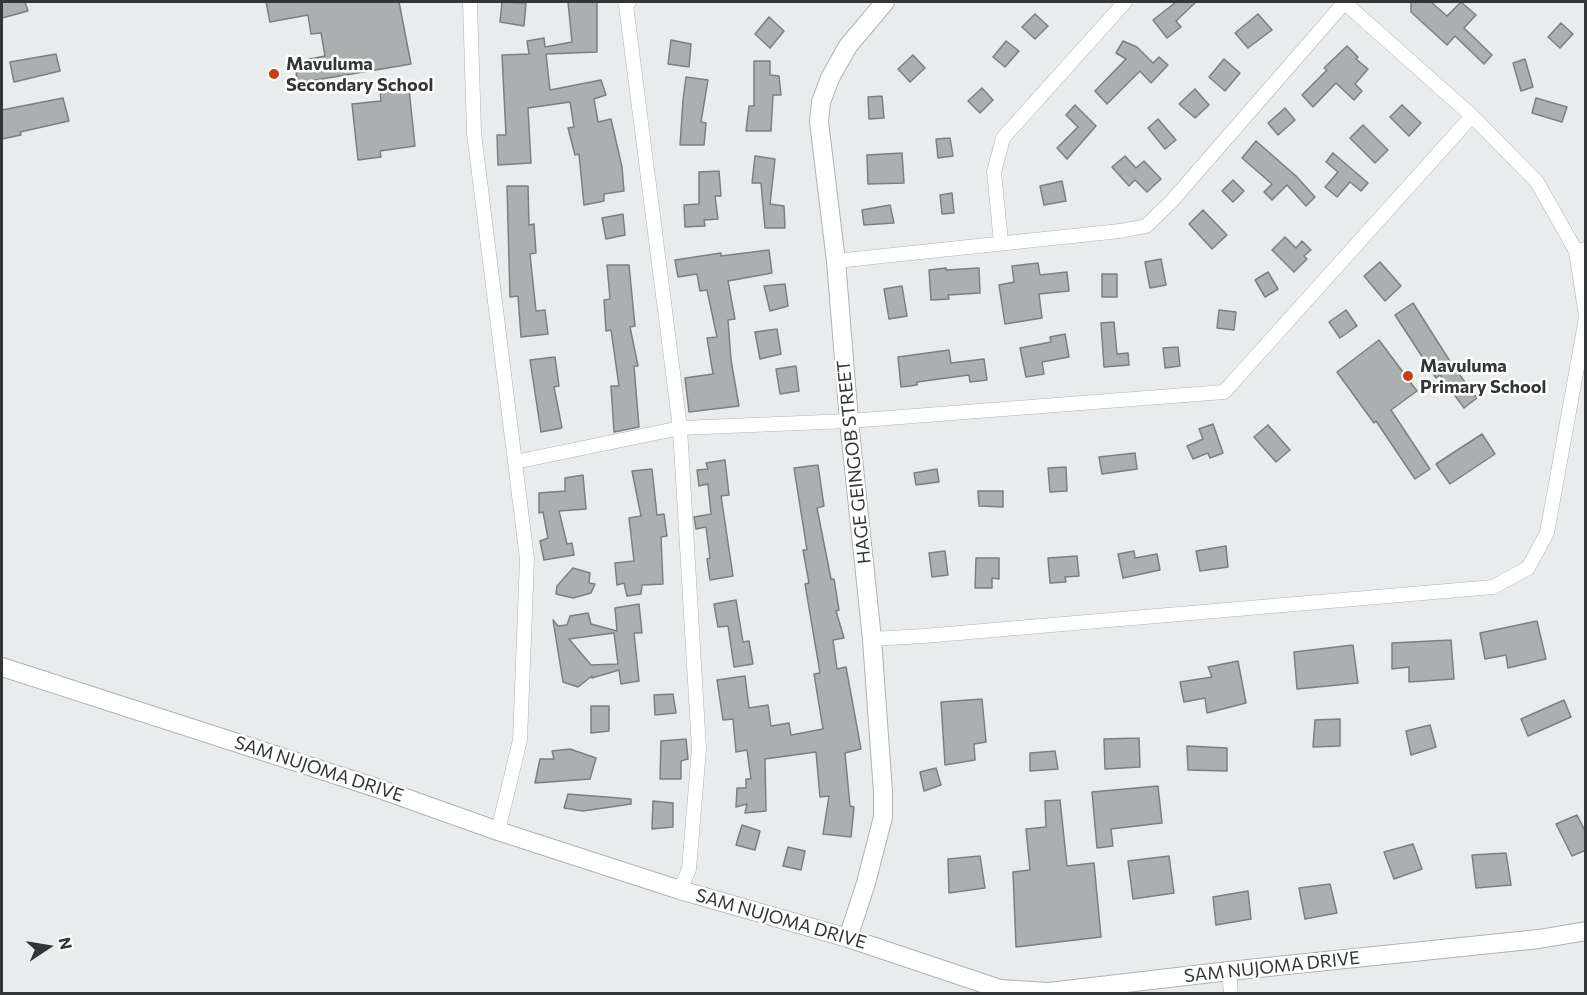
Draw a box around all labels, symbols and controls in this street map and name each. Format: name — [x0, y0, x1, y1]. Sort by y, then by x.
place label: Mavuluma Secondary School — [286, 53, 433, 96]
marker: Mavuluma Secondary School — [267, 67, 281, 81]
place label: Mavuluma Primary School — [1420, 355, 1546, 398]
street label: HAGE GEINGOB STREET — [833, 359, 875, 565]
marker: Mavuluma Primary School — [1401, 369, 1415, 383]
street label: SAM NUJOMA DRIVE — [232, 731, 406, 807]
street label: SAM NUJOMA DRIVE — [693, 884, 869, 954]
north arrow — [18, 917, 78, 977]
text: N — [56, 935, 77, 951]
street label: SAM NUJOMA DRIVE — [1183, 947, 1361, 987]

